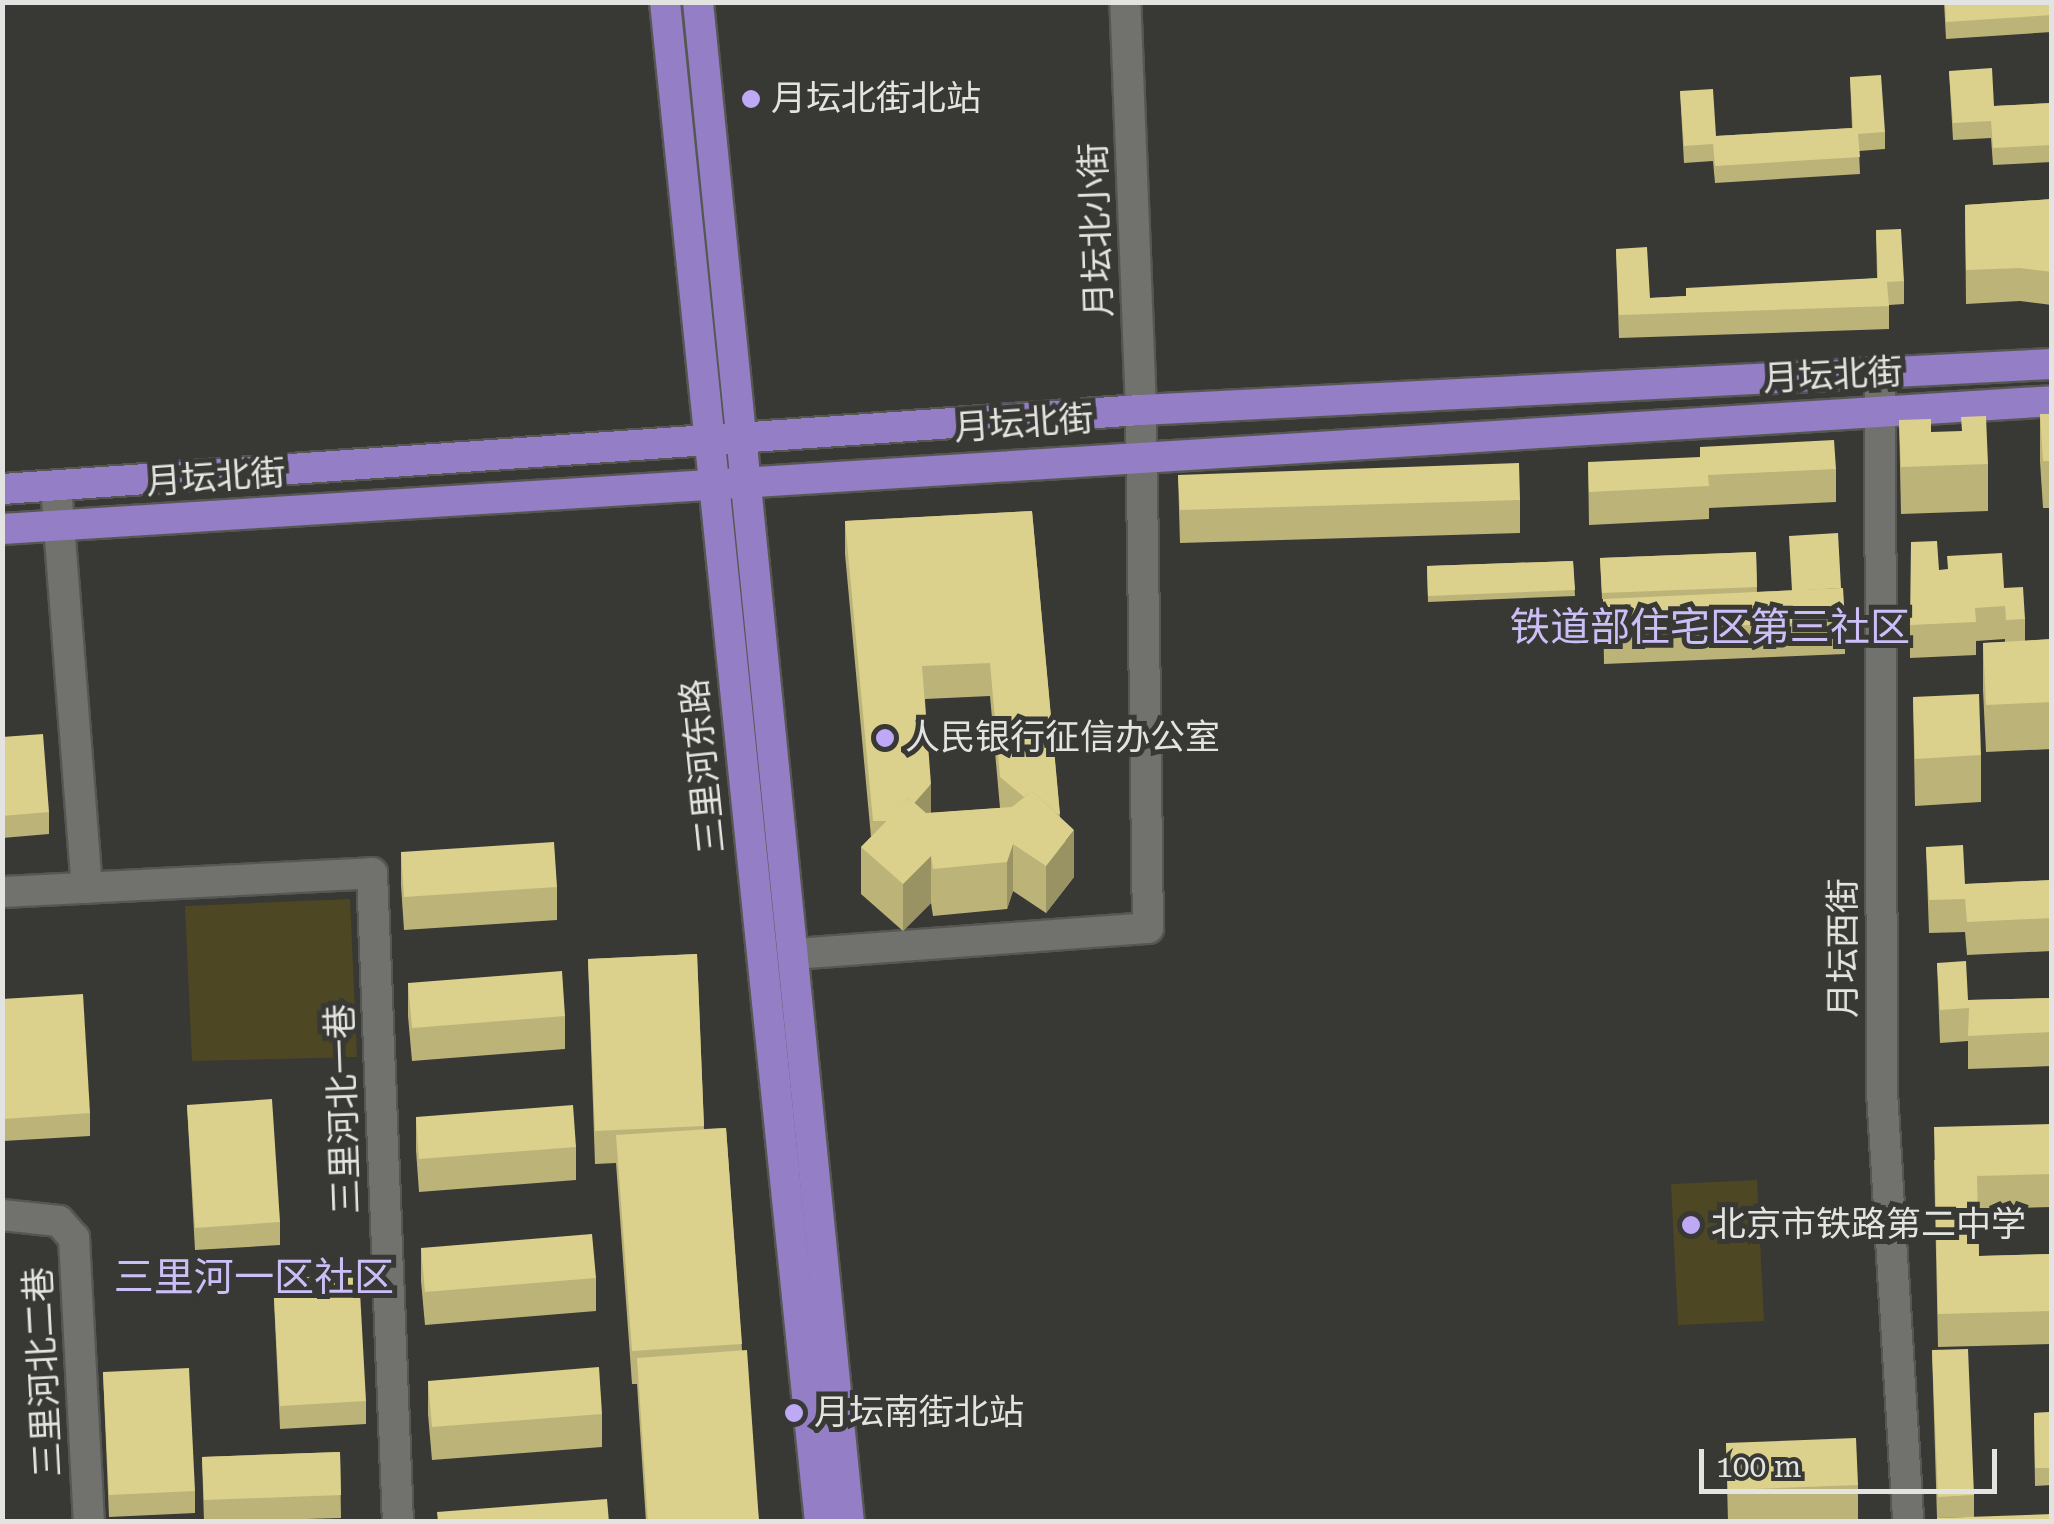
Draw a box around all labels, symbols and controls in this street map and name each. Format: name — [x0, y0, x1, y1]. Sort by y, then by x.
place label: 月坛北街北站 — [771, 78, 981, 120]
marker: 月坛北街北站 — [740, 88, 762, 110]
street label: 月坛北小街 — [1073, 142, 1121, 318]
street label: 月坛北街 — [1762, 351, 1904, 401]
street label: 月坛北街 — [953, 398, 1095, 450]
street label: 月坛北街 — [145, 452, 287, 504]
district label: 铁道部住宅区第三社区 — [1510, 604, 1910, 652]
street label: 三里河东路 — [674, 677, 734, 855]
place label: 人民银行征信办公室 — [905, 717, 1220, 759]
marker: 人民银行征信办公室 — [874, 727, 896, 749]
street label: 月坛西街 — [1823, 878, 1865, 1018]
street label: 三里河北一巷 — [319, 1003, 369, 1215]
place label: 北京市铁路第二中学 — [1711, 1204, 2026, 1246]
marker: 北京市铁路第二中学 — [1680, 1214, 1702, 1236]
district label: 三里河一区社区 — [114, 1254, 394, 1302]
street label: 三里河北二巷 — [18, 1266, 70, 1478]
place label: 月坛南街北站 — [814, 1392, 1024, 1434]
marker: 月坛南街北站 — [783, 1402, 805, 1424]
scale bar — [1704, 1429, 2002, 1491]
text: 100 m — [1716, 1449, 1801, 1484]

